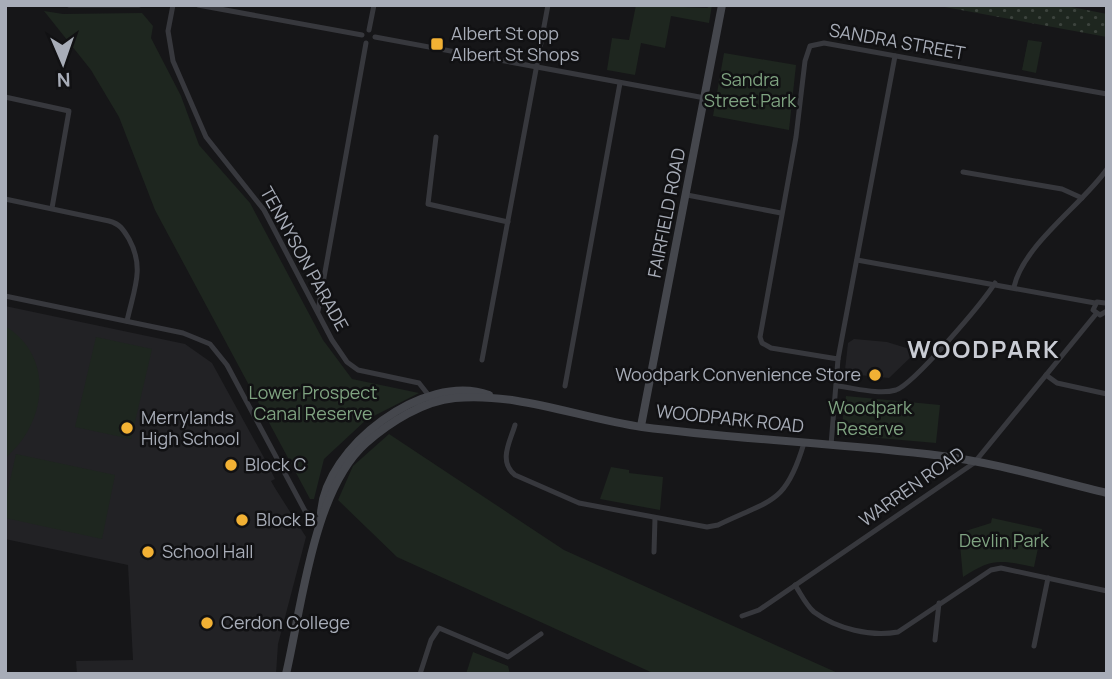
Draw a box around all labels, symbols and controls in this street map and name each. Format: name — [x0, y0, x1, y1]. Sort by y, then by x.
street label: SANDRA STREET — [827, 17, 967, 65]
place label: Albert St opp Albert St Shops — [451, 21, 579, 66]
north arrow — [28, 28, 98, 98]
marker: Albert St opp Albert St Shops — [429, 36, 445, 52]
text: N — [56, 67, 71, 93]
park label: Sandra Street Park — [704, 67, 797, 112]
street label: FAIRFIELD ROAD — [642, 146, 690, 280]
street label: TENNYSON PARADE — [255, 182, 355, 335]
district label: WOODPARK — [907, 332, 1061, 365]
place label: Woodpark Convenience Store — [615, 362, 861, 386]
marker: Woodpark Convenience Store — [867, 367, 883, 383]
park label: Lower Prospect Canal Reserve — [248, 380, 378, 425]
park label: Woodpark Reserve — [828, 395, 913, 440]
street label: WOODPARK ROAD — [655, 398, 805, 438]
place label: Merrylands High School — [141, 405, 240, 450]
marker: Merrylands High School — [119, 420, 135, 436]
street label: WARREN ROAD — [854, 441, 969, 531]
place label: Block C — [245, 452, 306, 476]
marker: Block C — [223, 457, 239, 473]
place label: Block B — [256, 507, 315, 531]
marker: Block B — [234, 512, 250, 528]
park label: Devlin Park — [959, 528, 1050, 552]
place label: School Hall — [162, 539, 254, 563]
marker: School Hall — [140, 544, 156, 560]
place label: Cerdon College — [221, 610, 350, 634]
marker: Cerdon College — [199, 615, 215, 631]

